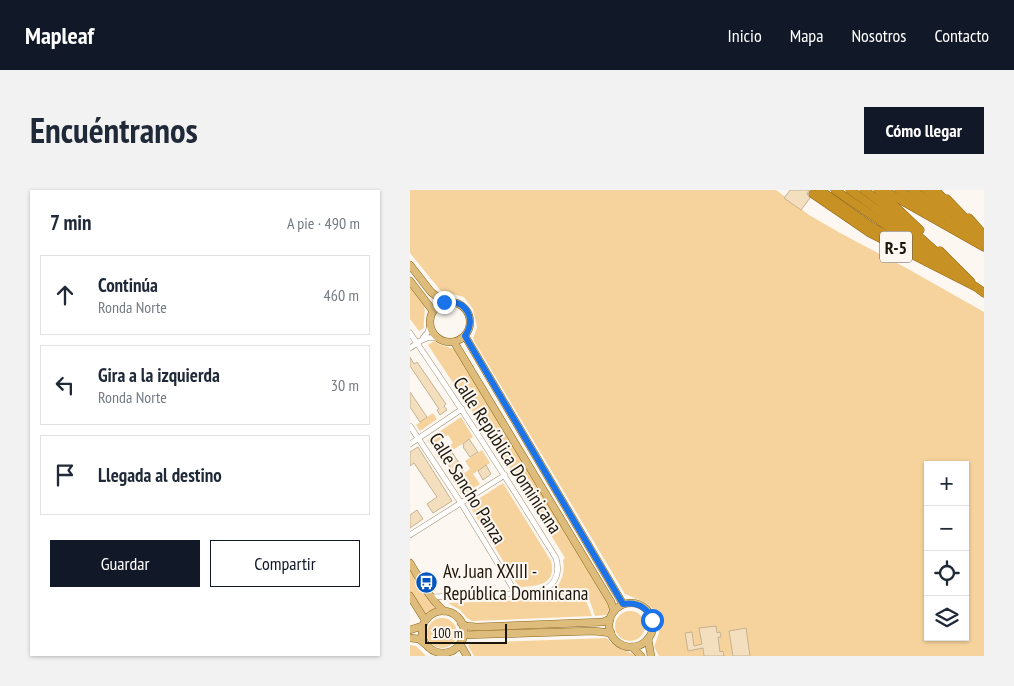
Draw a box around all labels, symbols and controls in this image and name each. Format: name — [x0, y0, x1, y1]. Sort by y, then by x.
text: Mapleaf — [25, 20, 94, 51]
text: Inicio — [728, 24, 762, 47]
text: Mapa — [790, 24, 823, 47]
text: Nosotros — [851, 24, 906, 47]
text: Contacto — [934, 24, 989, 47]
text: Encuéntranos — [30, 107, 198, 153]
button: Cómo llegar — [864, 107, 984, 154]
text: 7 min — [50, 209, 92, 236]
text: A pie · 490 m — [287, 213, 360, 233]
road number: R-5 — [880, 232, 912, 262]
text: Continúa — [98, 273, 158, 297]
icon: ahead — [51, 281, 79, 309]
text: 460 m — [324, 285, 359, 305]
route end — [433, 291, 456, 314]
text: Ronda Norte — [98, 297, 167, 317]
text: Gira a la izquierda — [98, 363, 220, 387]
icon: left — [51, 371, 79, 399]
street label: Calle República Dominicana — [448, 372, 568, 538]
text: 30 m — [331, 375, 359, 395]
text: Ronda Norte — [98, 387, 167, 407]
street label: Calle Sancho Panza — [424, 428, 512, 548]
icon: arrive — [51, 461, 79, 489]
map controls — [924, 461, 969, 641]
button: + — [924, 461, 969, 506]
text: Llegada al destino — [98, 463, 222, 487]
button: − — [924, 506, 969, 551]
button: Guardar — [50, 540, 200, 587]
button: Compartir — [210, 540, 360, 587]
button: locate — [924, 551, 969, 596]
place label: Av. Juan XXIII - República Dominicana — [443, 559, 588, 605]
bus stop icon: Av. Juan XXIII - República Dominicana — [415, 570, 439, 594]
button: layers — [924, 596, 969, 641]
route start — [641, 609, 664, 632]
scale bar — [425, 621, 508, 644]
text: 100 m — [432, 624, 463, 642]

